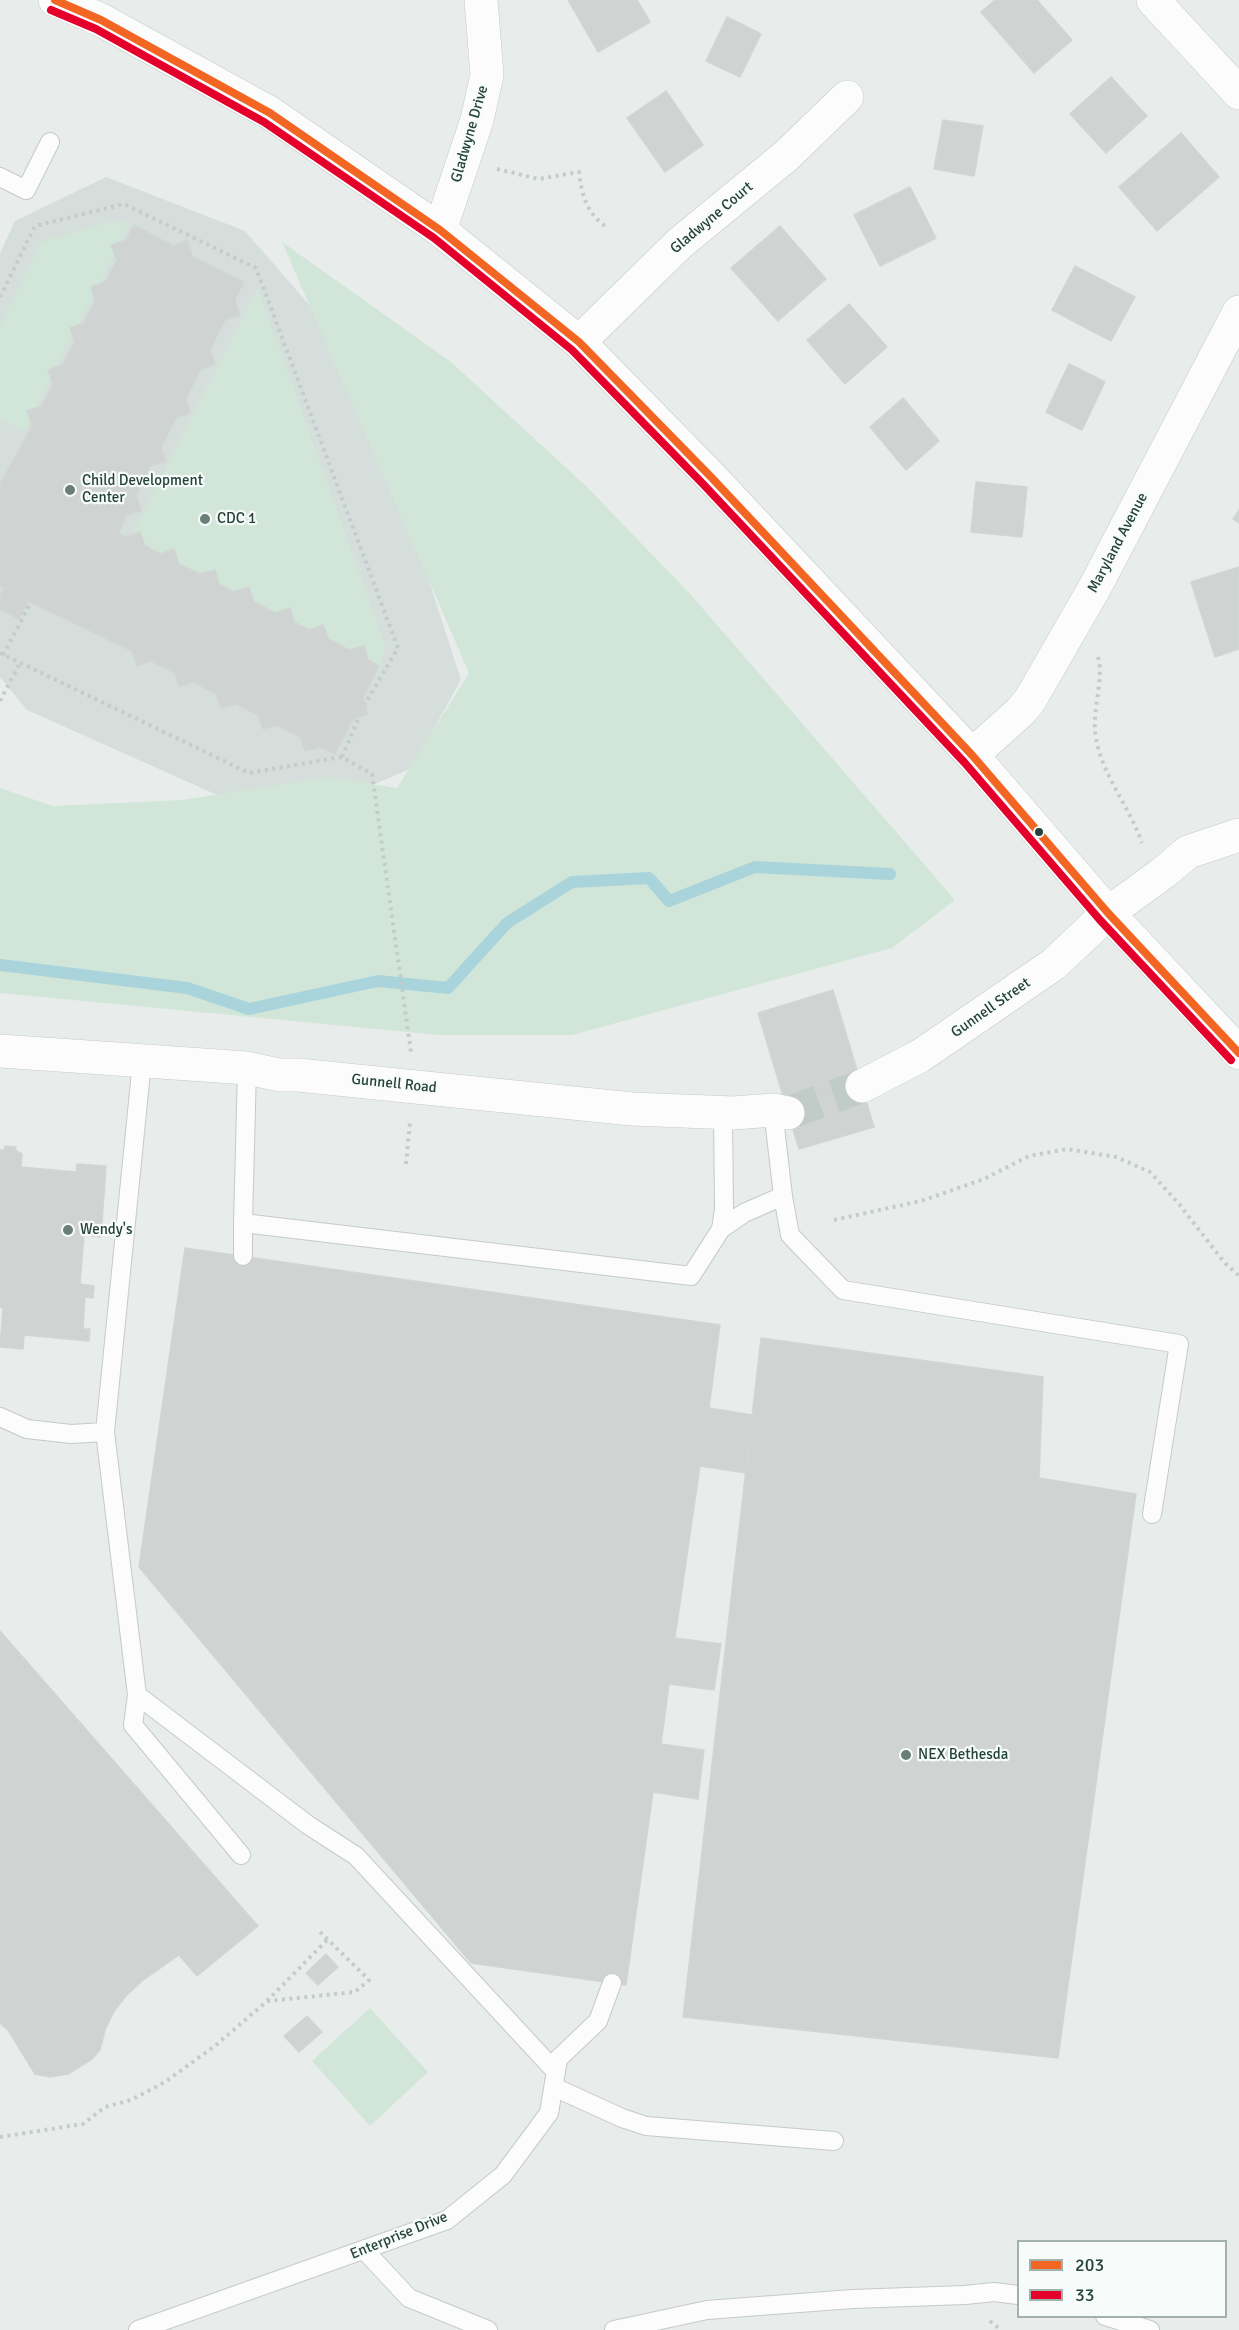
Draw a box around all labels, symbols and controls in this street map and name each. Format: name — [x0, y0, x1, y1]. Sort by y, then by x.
street label: Gladwyne Drive — [448, 83, 492, 185]
street label: Gladwyne Court — [667, 178, 757, 258]
place label: Child Development Center — [82, 472, 203, 507]
marker: Child Development Center — [63, 483, 77, 497]
street label: Maryland Avenue — [1084, 490, 1152, 596]
place label: CDC 1 — [217, 510, 256, 528]
marker: CDC 1 — [198, 512, 212, 526]
unlabelled marker — [1033, 826, 1045, 838]
street label: Gunnell Street — [948, 974, 1034, 1042]
street label: Gunnell Road — [350, 1071, 438, 1097]
place label: Wendy's — [80, 1221, 132, 1239]
marker: Wendy's — [61, 1223, 75, 1237]
place label: NEX Bethesda — [918, 1746, 1008, 1764]
marker: NEX Bethesda — [899, 1748, 913, 1762]
street label: Enterprise Drive — [348, 2208, 450, 2264]
legend — [1017, 2240, 1227, 2318]
text: 203 — [1075, 2254, 1104, 2276]
text: 33 — [1075, 2284, 1094, 2306]

